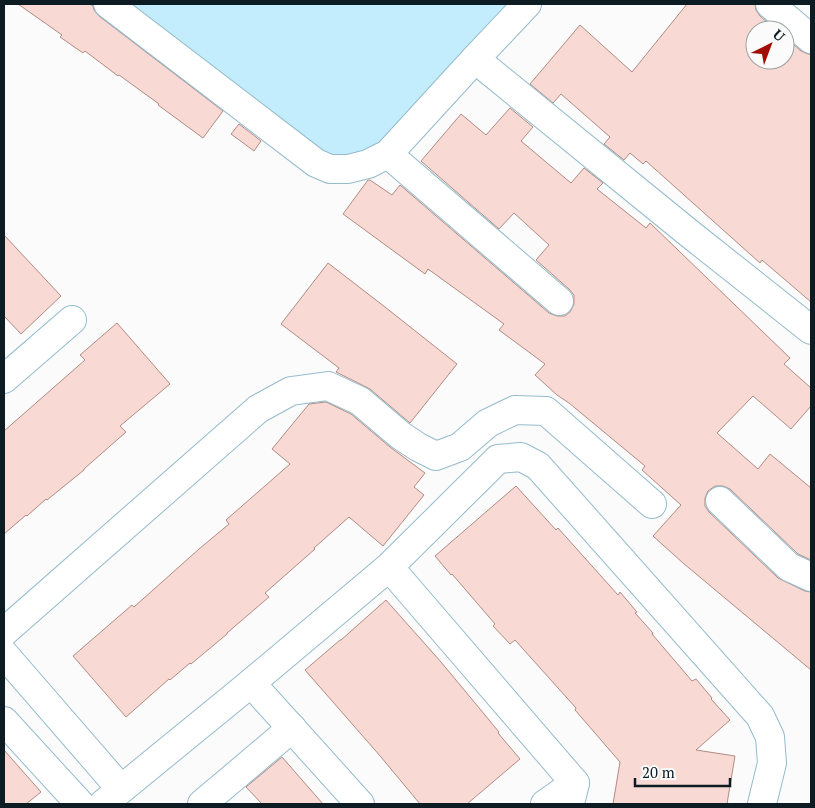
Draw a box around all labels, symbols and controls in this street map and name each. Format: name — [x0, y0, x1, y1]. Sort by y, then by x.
north arrow — [745, 20, 795, 70]
text: U — [769, 25, 789, 45]
scale bar — [635, 756, 730, 788]
text: 20 m — [642, 762, 675, 782]

